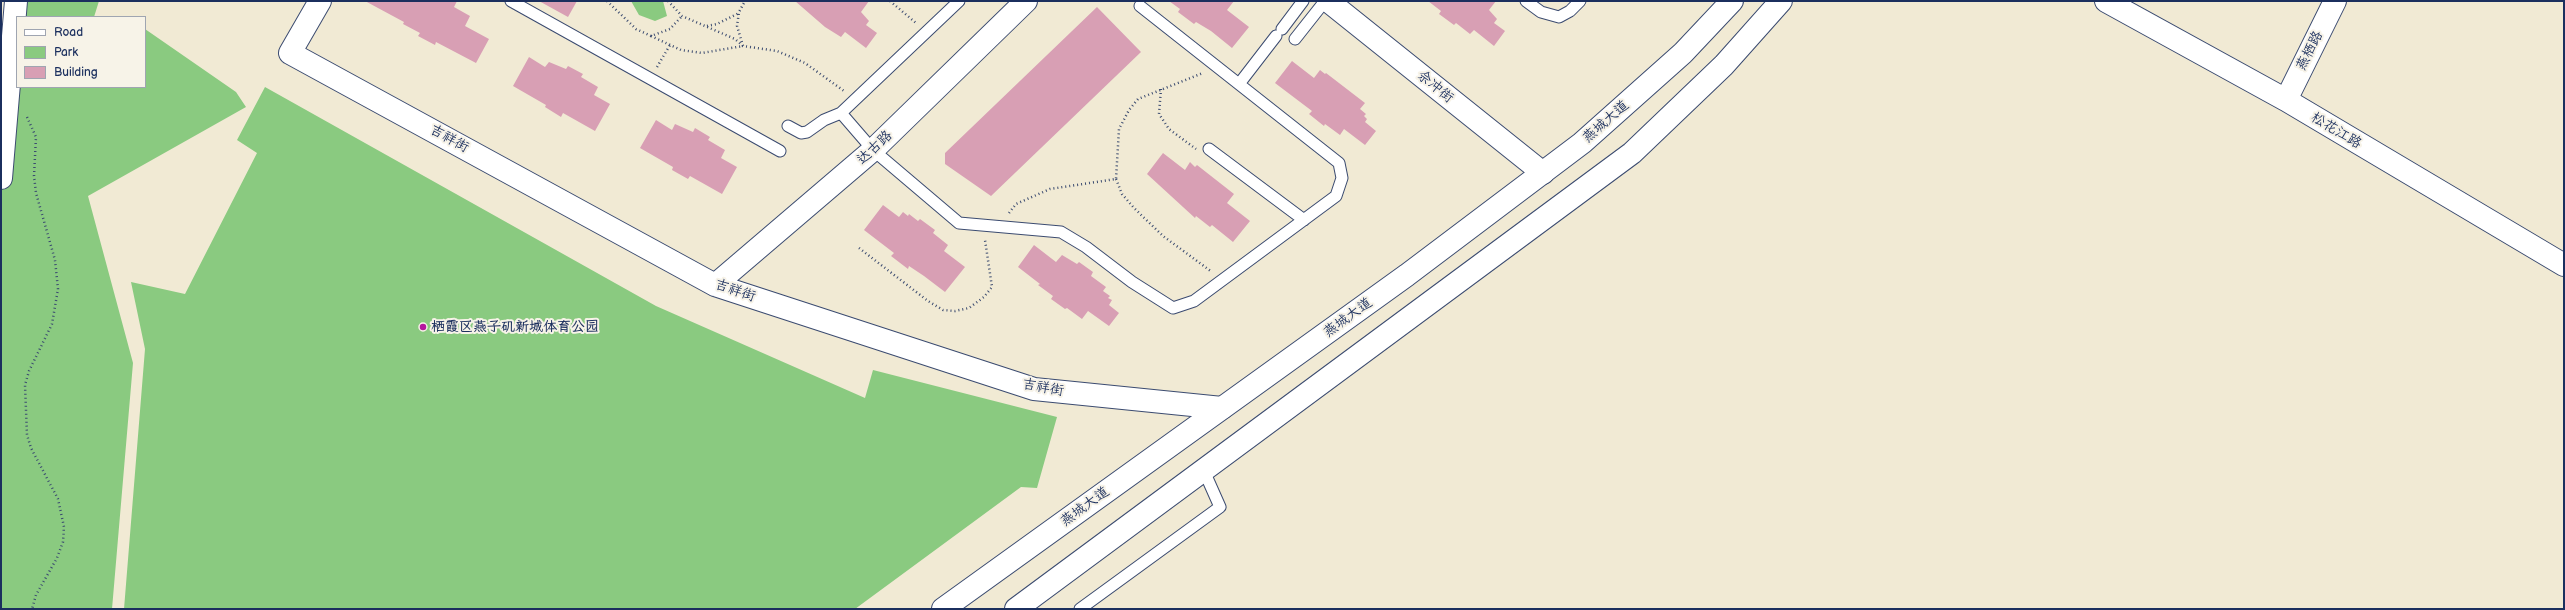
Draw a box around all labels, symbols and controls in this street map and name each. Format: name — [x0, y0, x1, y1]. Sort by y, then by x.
legend — [16, 16, 146, 88]
text: Road — [54, 25, 83, 40]
street label: 燕栖路 — [2293, 28, 2327, 74]
text: Park — [54, 45, 78, 60]
text: Building — [54, 65, 98, 80]
street label: 佘冲街 — [1413, 67, 1457, 107]
street label: 燕城大道 — [1579, 97, 1633, 147]
street label: 松花江路 — [2308, 109, 2364, 153]
street label: 吉祥街 — [427, 121, 471, 157]
street label: 达古路 — [854, 128, 896, 168]
street label: 吉祥街 — [712, 276, 758, 306]
street label: 燕城大道 — [1320, 295, 1376, 341]
place label: 栖霞区燕子矶新城体育公园 — [431, 319, 599, 335]
marker: 栖霞区燕子矶新城体育公园 — [418, 322, 428, 332]
street label: 吉祥街 — [1021, 376, 1065, 400]
street label: 燕城大道 — [1057, 484, 1113, 530]

